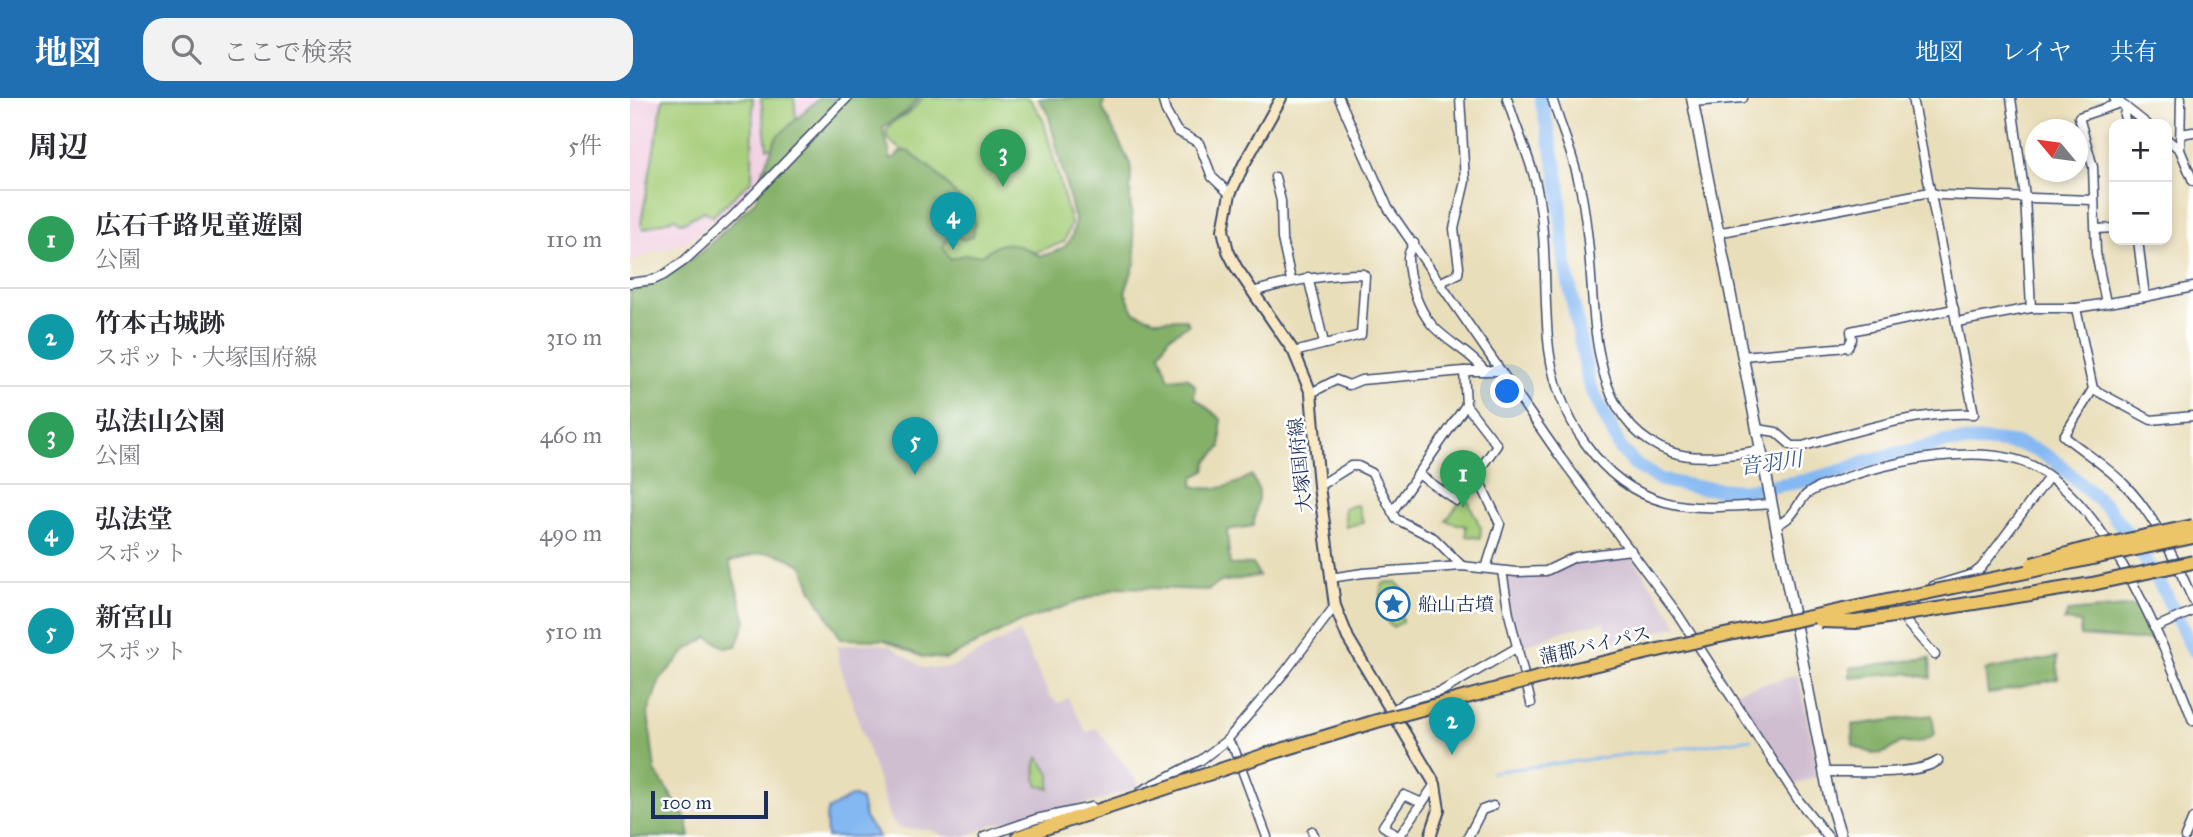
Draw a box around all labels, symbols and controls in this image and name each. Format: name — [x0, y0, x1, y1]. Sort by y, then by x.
search box — [143, 18, 633, 81]
icon: search — [167, 30, 205, 68]
text: 地図 — [35, 33, 101, 73]
text: ここで検索 — [223, 36, 353, 68]
text: 地図 — [1915, 37, 1963, 67]
text: レイヤ — [2001, 37, 2072, 67]
text: 共有 — [2110, 37, 2158, 67]
north arrow — [2025, 119, 2088, 182]
map controls — [2109, 119, 2172, 245]
button: + — [2109, 119, 2172, 182]
text: 周辺 — [28, 129, 88, 165]
pin: 3 — [980, 129, 1026, 187]
text: 5件 — [568, 131, 602, 159]
button: − — [2109, 182, 2172, 245]
pin: 4 — [930, 192, 976, 250]
text: 広石千路児童遊園 — [95, 209, 303, 241]
text: 1 — [46, 225, 56, 253]
text: 110 m — [546, 225, 602, 253]
text: 公園 — [95, 245, 141, 273]
text: 竹本古城跡 — [95, 307, 225, 339]
text: 2 — [45, 323, 57, 351]
text: 310 m — [546, 323, 602, 351]
text: スポット · 大塚国府線 — [95, 343, 317, 371]
your location — [1490, 374, 1524, 408]
text: 弘法山公園 — [95, 405, 225, 437]
pin: 5 — [892, 417, 938, 475]
street label: 大塚国府線 — [1284, 417, 1316, 513]
text: 3 — [46, 421, 56, 449]
text: 460 m — [540, 421, 602, 449]
text: 公園 — [95, 441, 141, 469]
water label: 音羽川 — [1738, 445, 1806, 480]
pin: 1 — [1440, 450, 1486, 508]
text: 弘法堂 — [95, 503, 173, 535]
text: 4 — [45, 519, 57, 547]
text: 490 m — [539, 519, 602, 547]
text: スポット — [95, 539, 187, 567]
place icon: 船山古墳 — [1374, 585, 1412, 623]
place label: 船山古墳 — [1418, 593, 1494, 616]
text: 新宮山 — [95, 601, 173, 633]
text: 5 — [46, 617, 56, 645]
text: 510 m — [545, 617, 602, 645]
street label: 蒲郡バイパス — [1537, 621, 1653, 669]
text: スポット — [95, 637, 187, 665]
pin: 2 — [1429, 697, 1475, 755]
scale bar — [651, 788, 768, 820]
text: 100 m — [662, 791, 712, 814]

